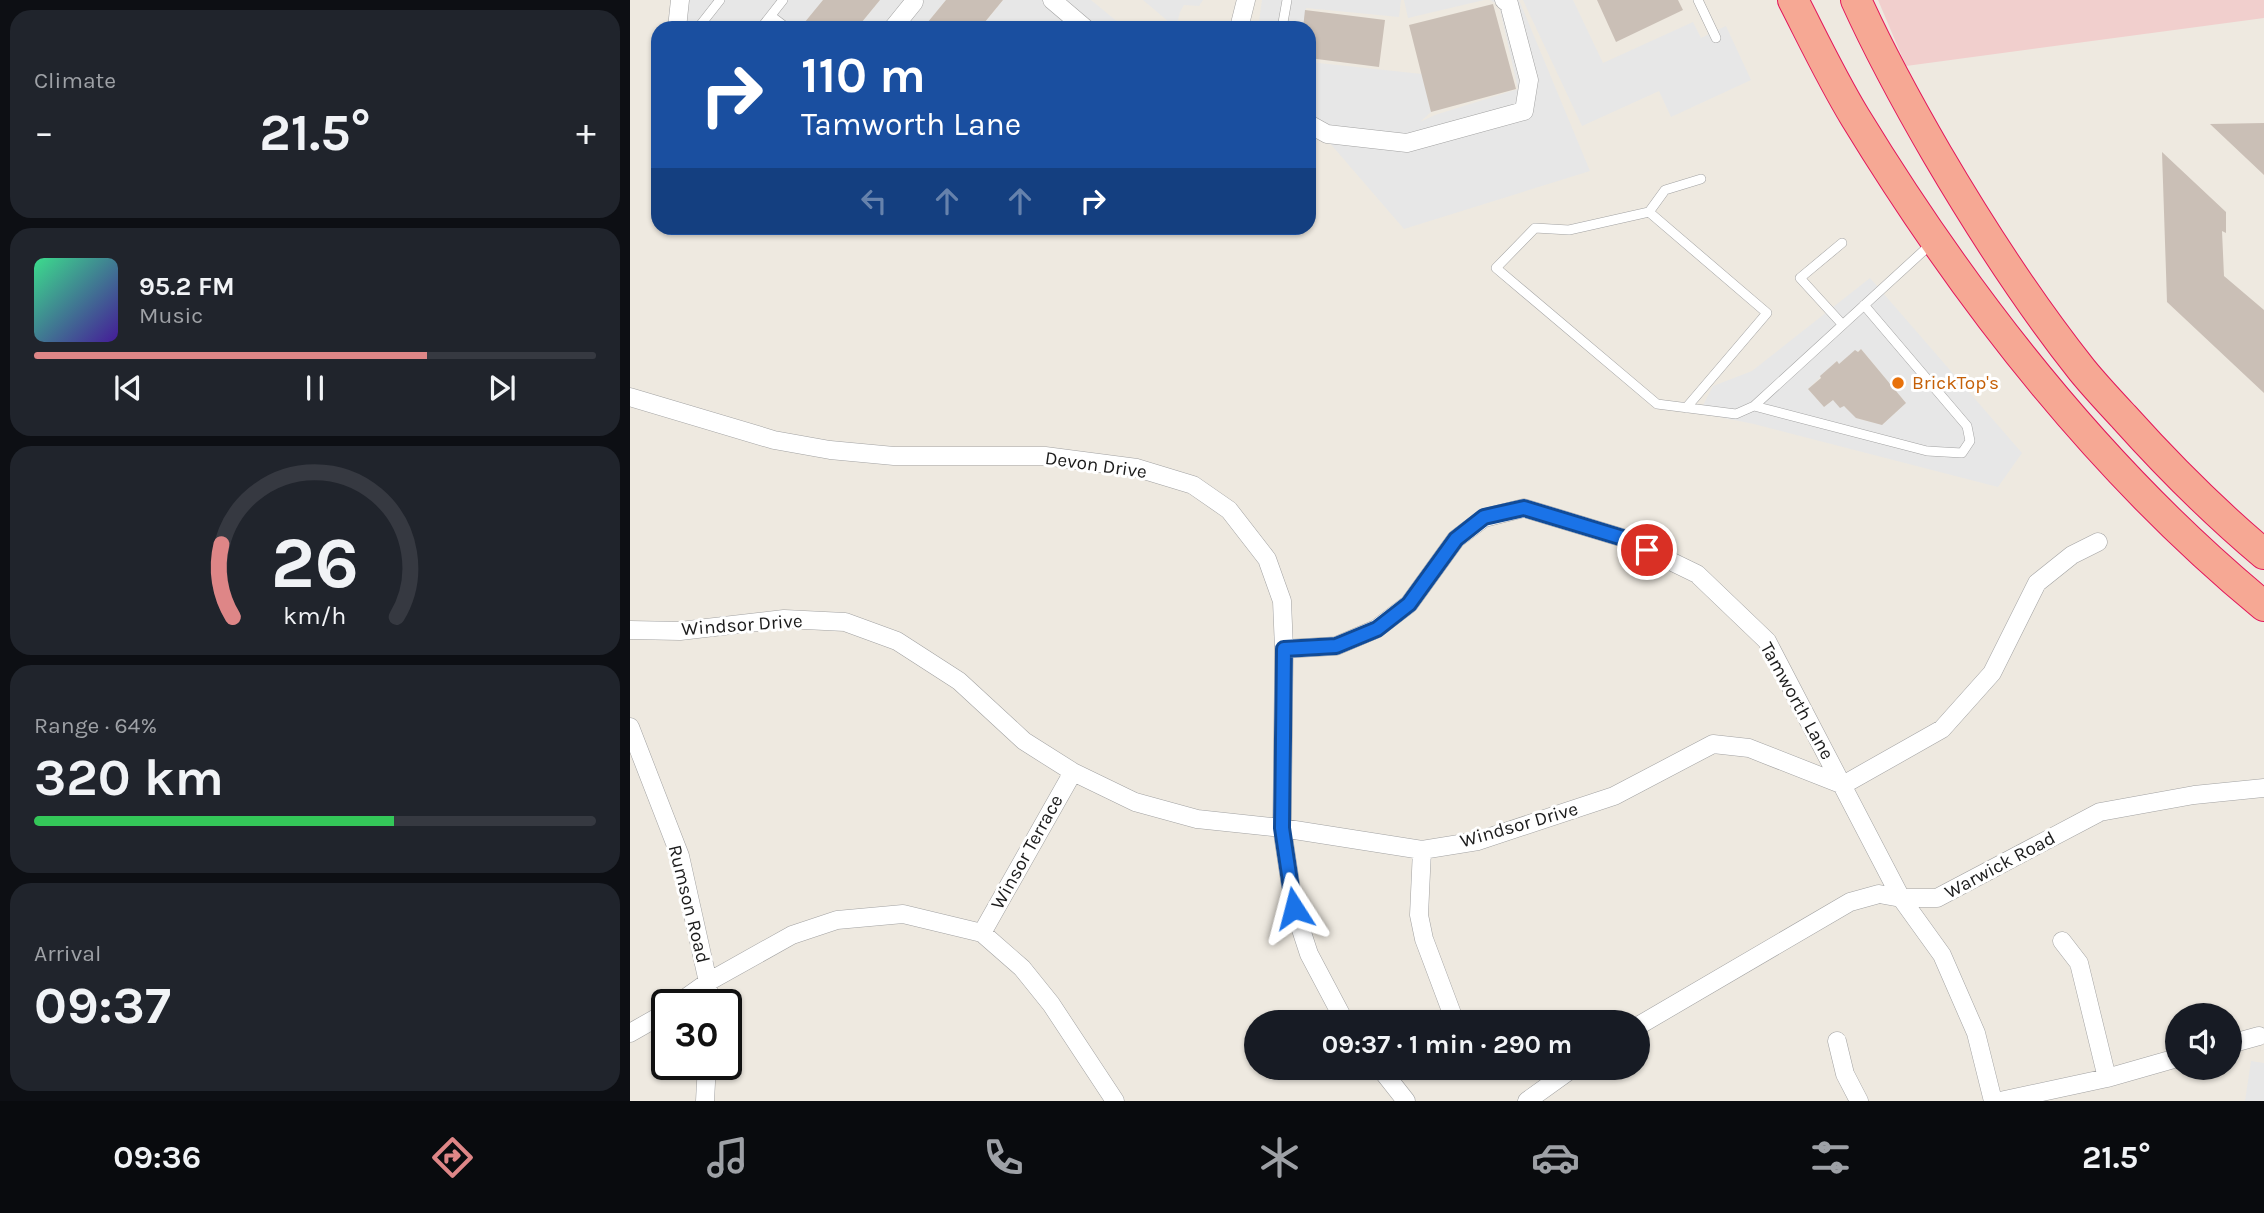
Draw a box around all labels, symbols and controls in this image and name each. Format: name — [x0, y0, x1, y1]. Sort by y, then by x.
text: 110 m — [801, 47, 926, 104]
icon: right — [686, 49, 777, 140]
text: Climate — [34, 67, 116, 94]
text: 21.5° — [259, 102, 371, 163]
text: Tamworth Lane — [801, 106, 1021, 143]
text: − — [34, 110, 54, 155]
text: + — [576, 110, 596, 155]
icon: left — [855, 182, 893, 220]
icon: ahead — [928, 182, 966, 220]
icon: ahead — [1001, 182, 1039, 220]
icon: right — [1074, 182, 1112, 220]
text: 95.2 FM — [139, 271, 235, 302]
text: Music — [139, 302, 203, 329]
icon: previous — [109, 369, 147, 407]
icon: pause — [296, 369, 334, 407]
icon: next — [483, 369, 521, 407]
place label: BrickTop's — [1912, 372, 1999, 394]
marker: BrickTop's — [1890, 375, 1906, 391]
street label: Devon Drive — [1044, 447, 1148, 483]
text: 26 — [271, 520, 359, 605]
pin — [1617, 520, 1677, 580]
icon: arrive — [1628, 531, 1666, 569]
text: km/h — [283, 600, 347, 629]
street label: Windsor Drive — [681, 610, 803, 640]
street label: Tamworth Lane — [1756, 638, 1838, 764]
text: Range · 64% — [34, 712, 157, 739]
text: 320 km — [34, 747, 224, 808]
street label: Winsor Terrace — [986, 791, 1068, 913]
street label: Windsor Drive — [1458, 798, 1580, 852]
street label: Warwick Road — [1941, 827, 2059, 903]
street label: Rumson Road — [664, 843, 714, 965]
position arrow — [1257, 871, 1331, 945]
text: Arrival — [34, 940, 101, 967]
text: 09:37 — [34, 975, 171, 1036]
speed limit sign: 30 — [651, 989, 742, 1080]
map controls — [2165, 1003, 2242, 1080]
button: sound — [2165, 1003, 2242, 1080]
text: 09:37 · 1 min · 290 m — [1322, 1029, 1572, 1060]
icon: directions — [428, 1133, 477, 1182]
icon: music — [703, 1133, 752, 1182]
icon: phone — [979, 1133, 1028, 1182]
icon: climate — [1255, 1133, 1304, 1182]
icon: car — [1531, 1133, 1580, 1182]
icon: filters — [1806, 1133, 1855, 1182]
text: 09:36 — [113, 1139, 201, 1176]
text: 21.5° — [2082, 1139, 2151, 1176]

